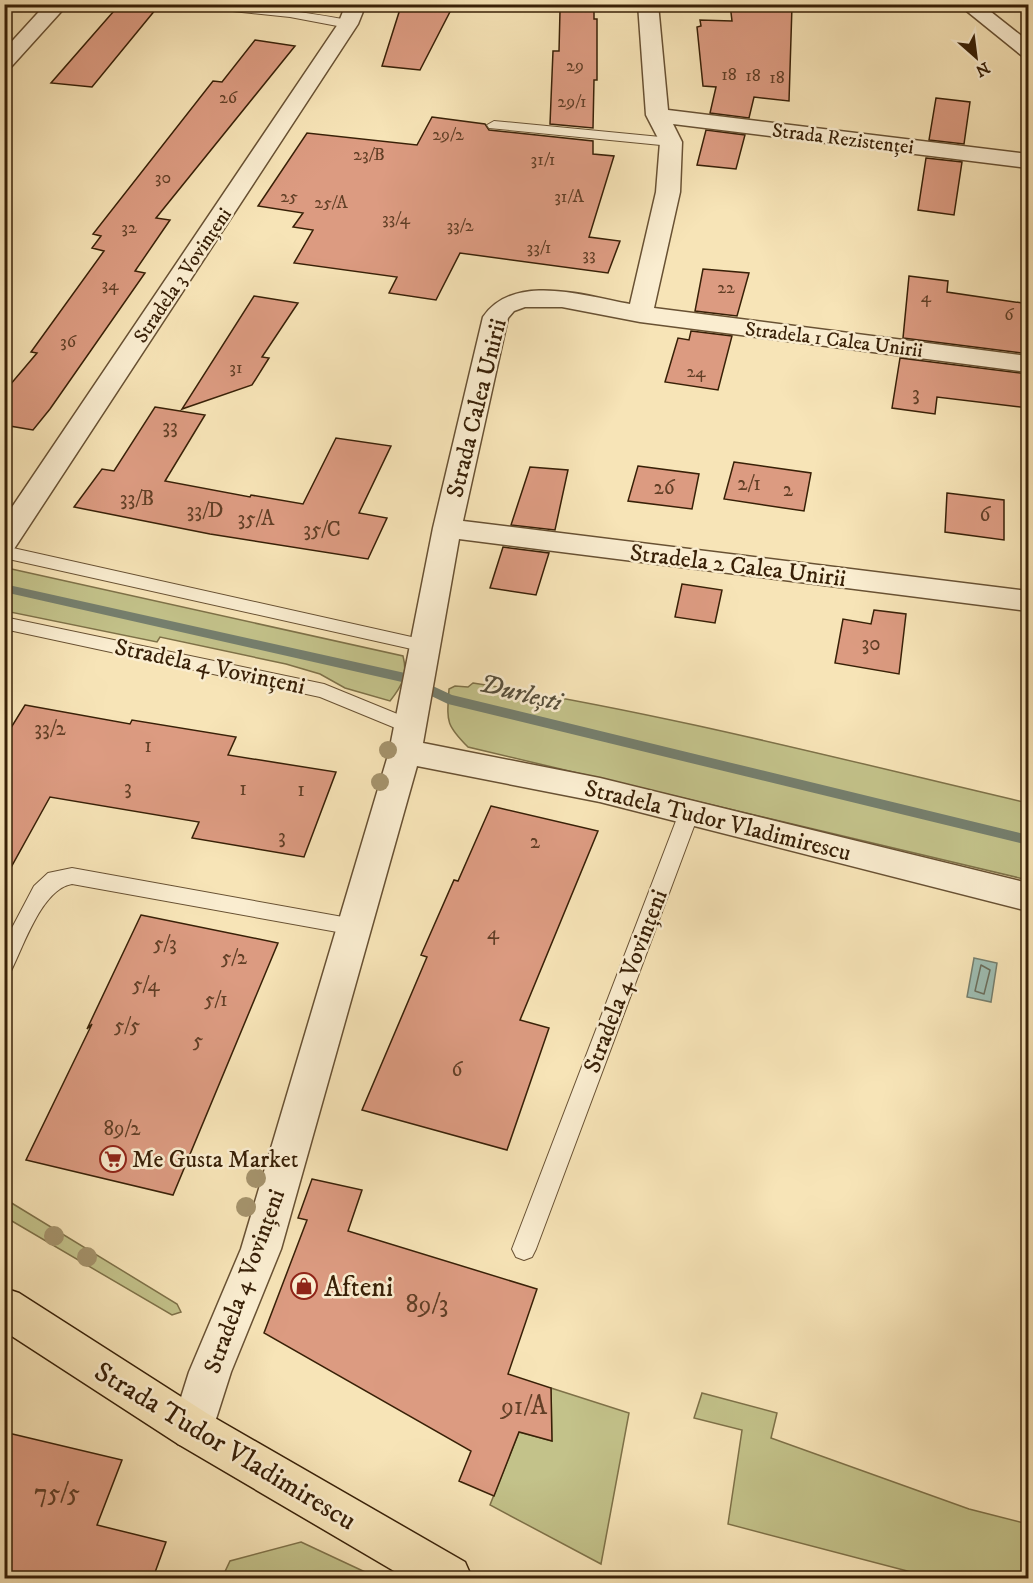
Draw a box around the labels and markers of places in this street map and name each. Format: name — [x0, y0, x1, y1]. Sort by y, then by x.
supermarket icon: Me Gusta Market — [98, 1144, 128, 1174]
place label: Me Gusta Market — [132, 1145, 299, 1175]
place label: Afteni — [324, 1270, 393, 1305]
shop icon: Afteni — [289, 1271, 319, 1301]

